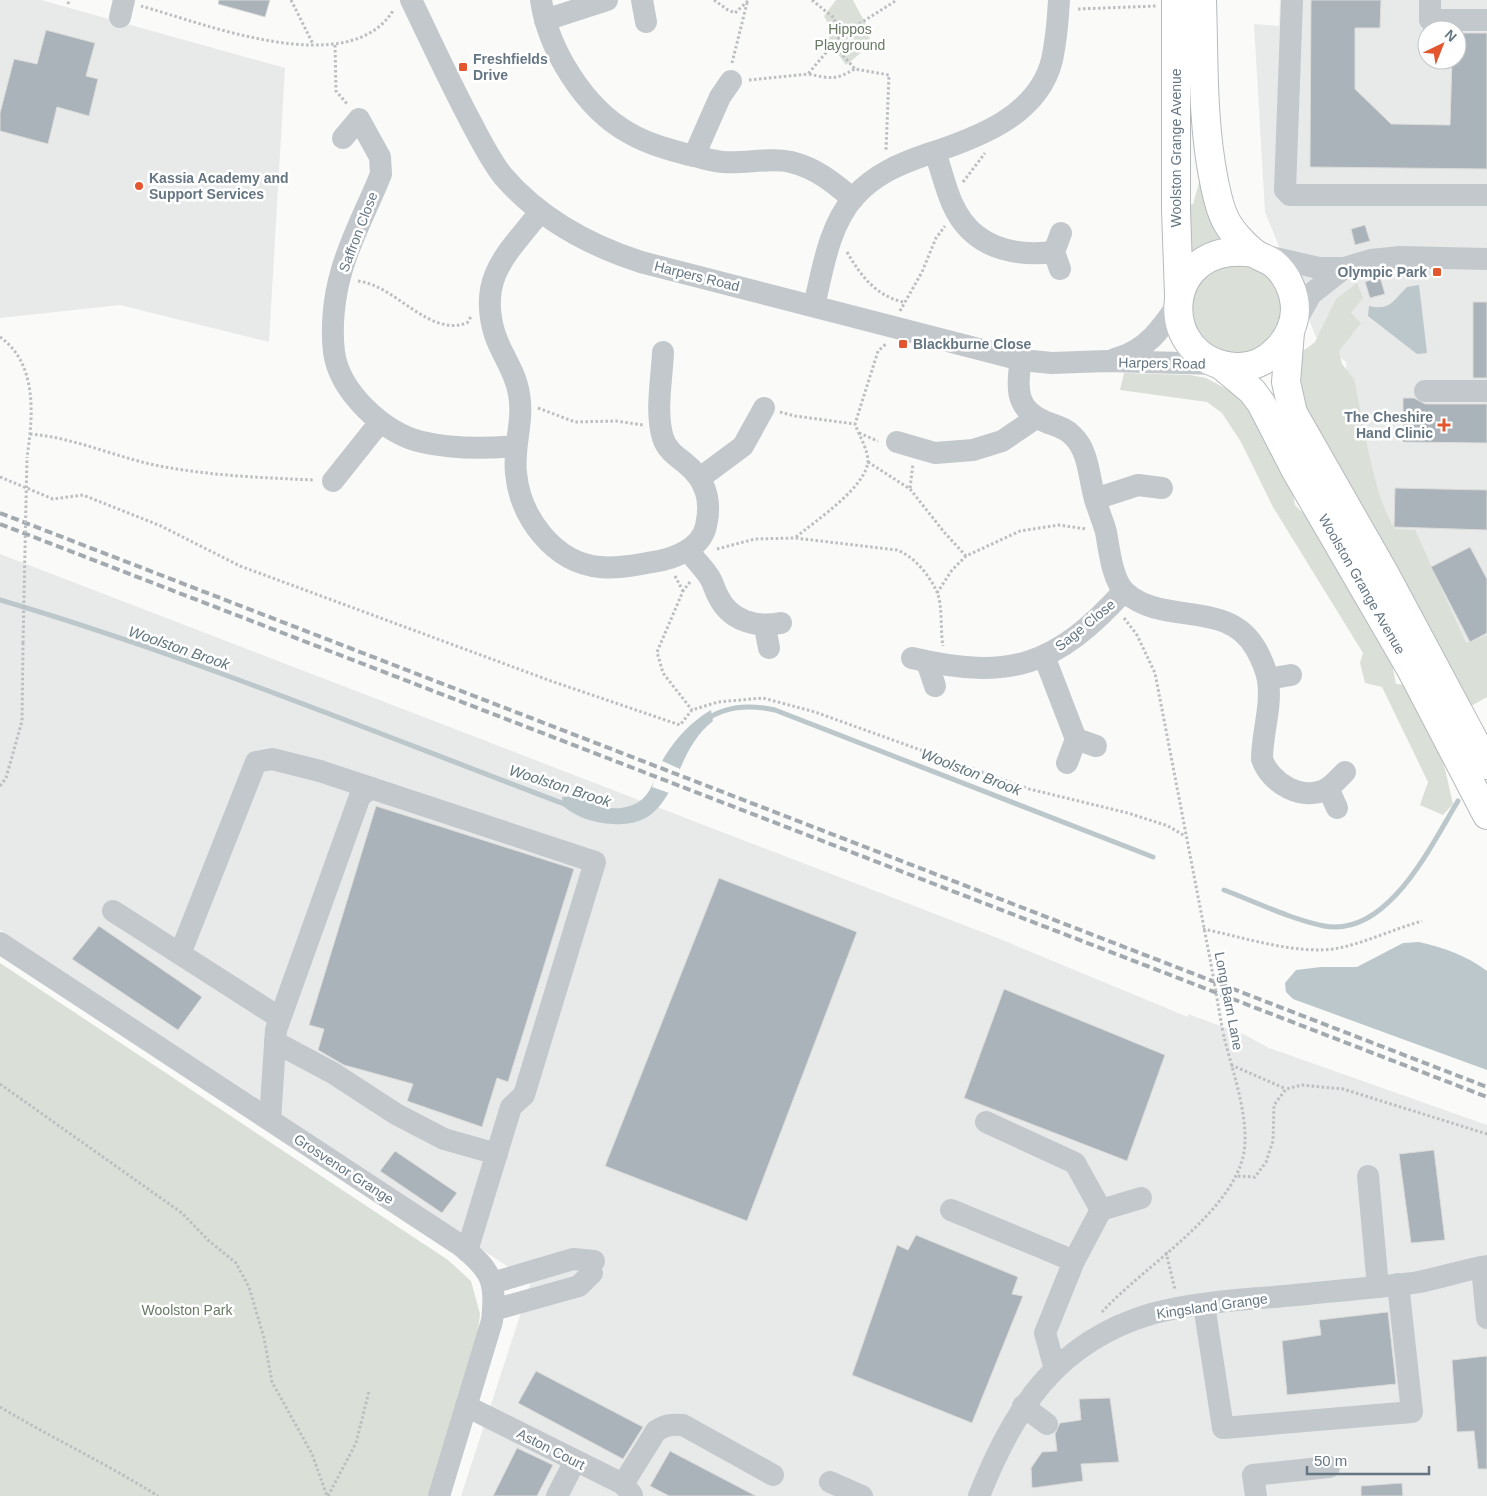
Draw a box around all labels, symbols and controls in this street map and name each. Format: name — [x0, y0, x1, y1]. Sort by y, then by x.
north arrow — [1417, 20, 1467, 70]
park label: Hippos Playground — [815, 21, 885, 53]
text: N — [1442, 26, 1460, 45]
place label: Freshfields Drive — [473, 51, 548, 83]
marker: Freshfields Drive — [457, 61, 469, 73]
street label: Woolston Grange Avenue — [1168, 68, 1184, 228]
place label: Kassia Academy and Support Services — [149, 170, 289, 202]
marker: Kassia Academy and Support Services — [133, 180, 145, 192]
street label: Saffron Close — [335, 189, 381, 274]
street label: Harpers Road — [653, 258, 741, 294]
place label: Olympic Park — [1338, 264, 1427, 280]
marker: Olympic Park — [1431, 266, 1443, 278]
place label: Blackburne Close — [913, 336, 1031, 352]
marker: Blackburne Close — [897, 338, 909, 350]
street label: Harpers Road — [1118, 354, 1206, 372]
place label: The Cheshire Hand Clinic — [1344, 409, 1433, 441]
marker: The Cheshire Hand Clinic — [1437, 418, 1451, 432]
street label: Woolston Grange Avenue — [1315, 511, 1409, 657]
street label: Sage Close — [1052, 596, 1118, 654]
water label: Woolston Brook — [126, 622, 233, 673]
water label: Woolston Brook — [919, 745, 1025, 799]
water label: Woolston Brook — [507, 761, 615, 810]
street label: Long Barn Lane — [1212, 951, 1246, 1052]
street label: Grosvenor Grange — [291, 1131, 397, 1207]
street label: Kingsland Grange — [1155, 1290, 1269, 1322]
park label: Woolston Park — [142, 1302, 233, 1318]
street label: Aston Court — [514, 1425, 588, 1473]
scale bar — [1307, 1444, 1430, 1476]
text: 50 m — [1314, 1452, 1347, 1469]

